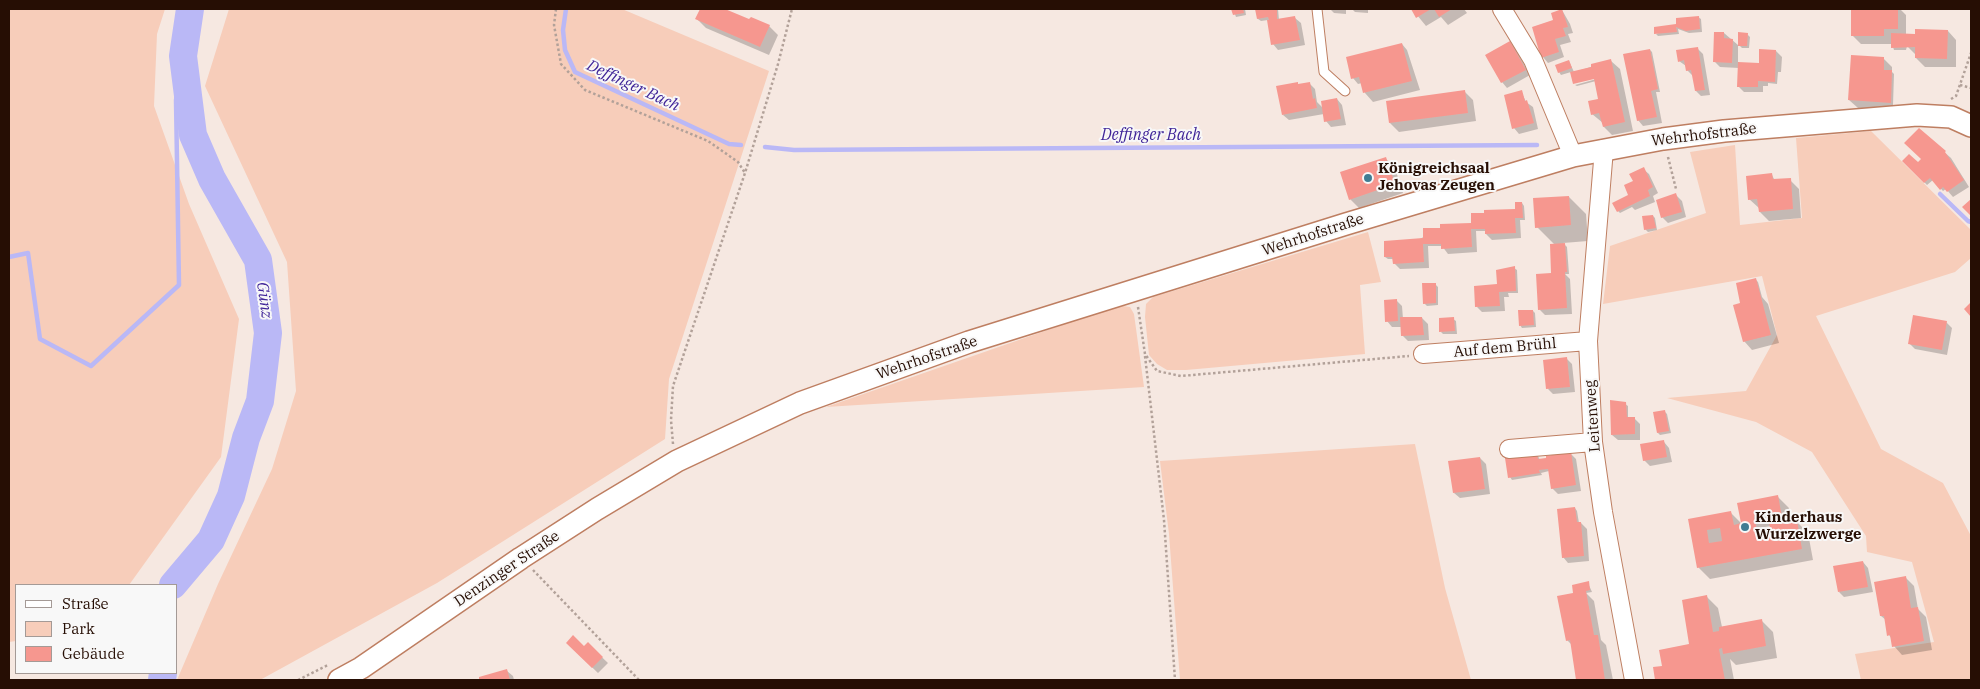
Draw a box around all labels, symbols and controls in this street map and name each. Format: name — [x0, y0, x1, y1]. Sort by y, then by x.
water label: Deffinger Bach — [584, 56, 682, 116]
street label: Wehrhofstraße — [1650, 120, 1758, 150]
water label: Deffinger Bach — [1101, 125, 1201, 145]
place label: Königreichsaal Jehovas Zeugen — [1378, 160, 1495, 195]
marker: Königreichsaal Jehovas Zeugen — [1362, 172, 1374, 184]
street label: Wehrhofstraße — [1260, 210, 1366, 260]
water label: Günz — [252, 281, 276, 319]
street label: Wehrhofstraße — [874, 332, 980, 384]
street label: Auf dem Brühl — [1453, 335, 1557, 361]
street label: Leitenweg — [1582, 379, 1604, 453]
place label: Kinderhaus Wurzelzwerge — [1755, 509, 1862, 544]
marker: Kinderhaus Wurzelzwerge — [1739, 521, 1751, 533]
street label: Denzinger Straße — [451, 527, 563, 611]
legend — [15, 584, 178, 674]
text: Straße — [62, 594, 109, 613]
text: Park — [62, 619, 95, 638]
text: Gebäude — [62, 644, 125, 663]

